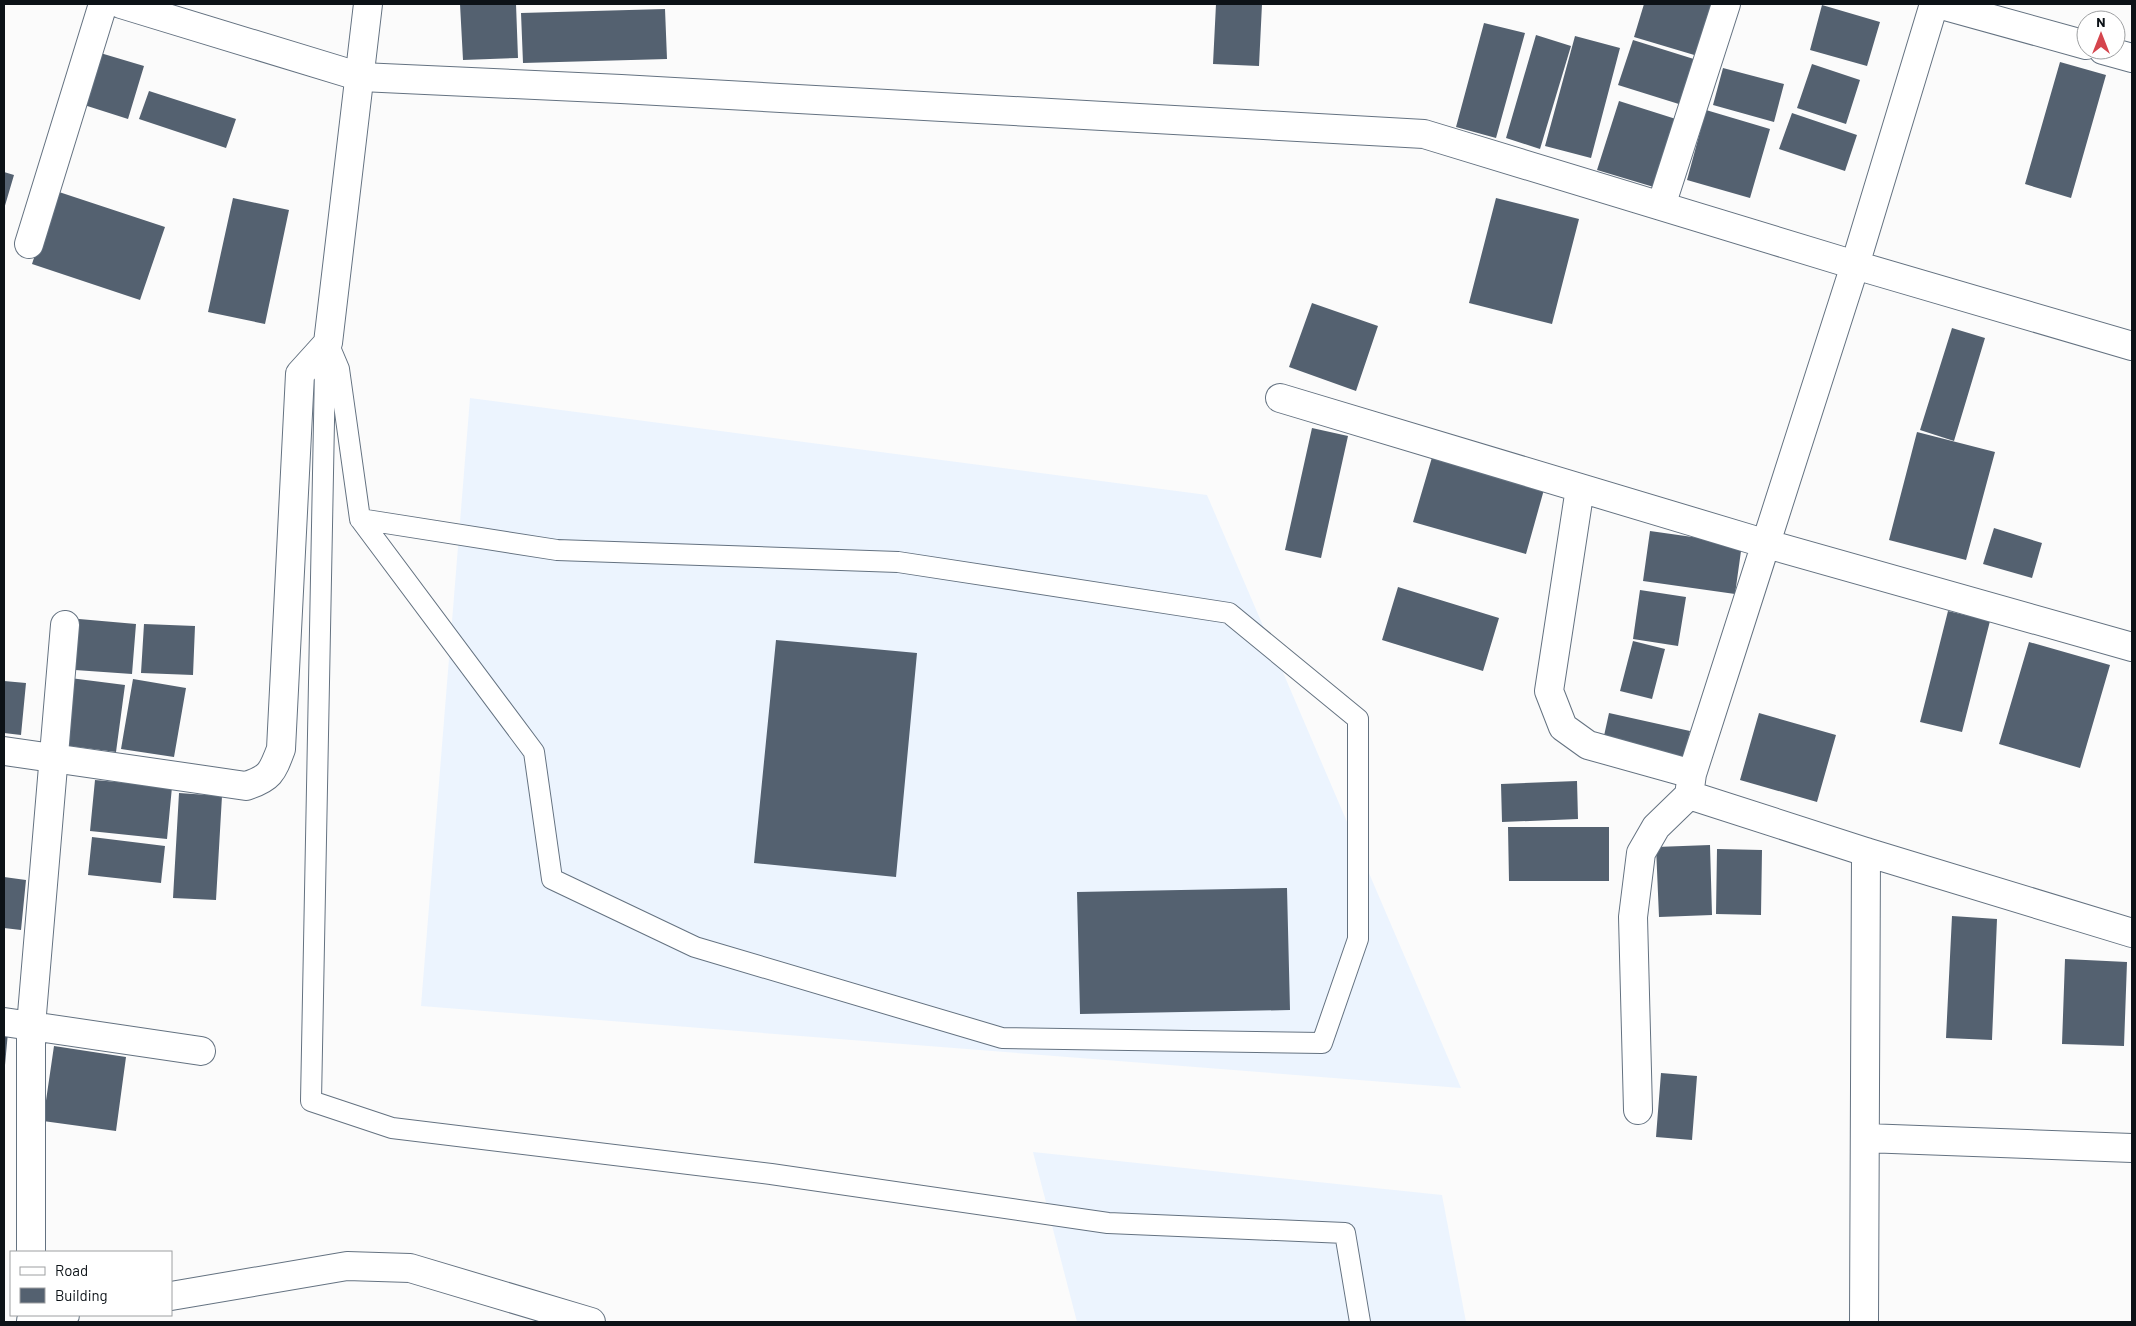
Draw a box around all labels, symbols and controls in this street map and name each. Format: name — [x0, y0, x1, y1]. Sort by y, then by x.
north arrow — [2076, 10, 2126, 60]
text: N — [2096, 13, 2106, 30]
legend — [10, 1251, 172, 1316]
text: Road — [55, 1261, 88, 1279]
text: Building — [55, 1286, 108, 1304]

